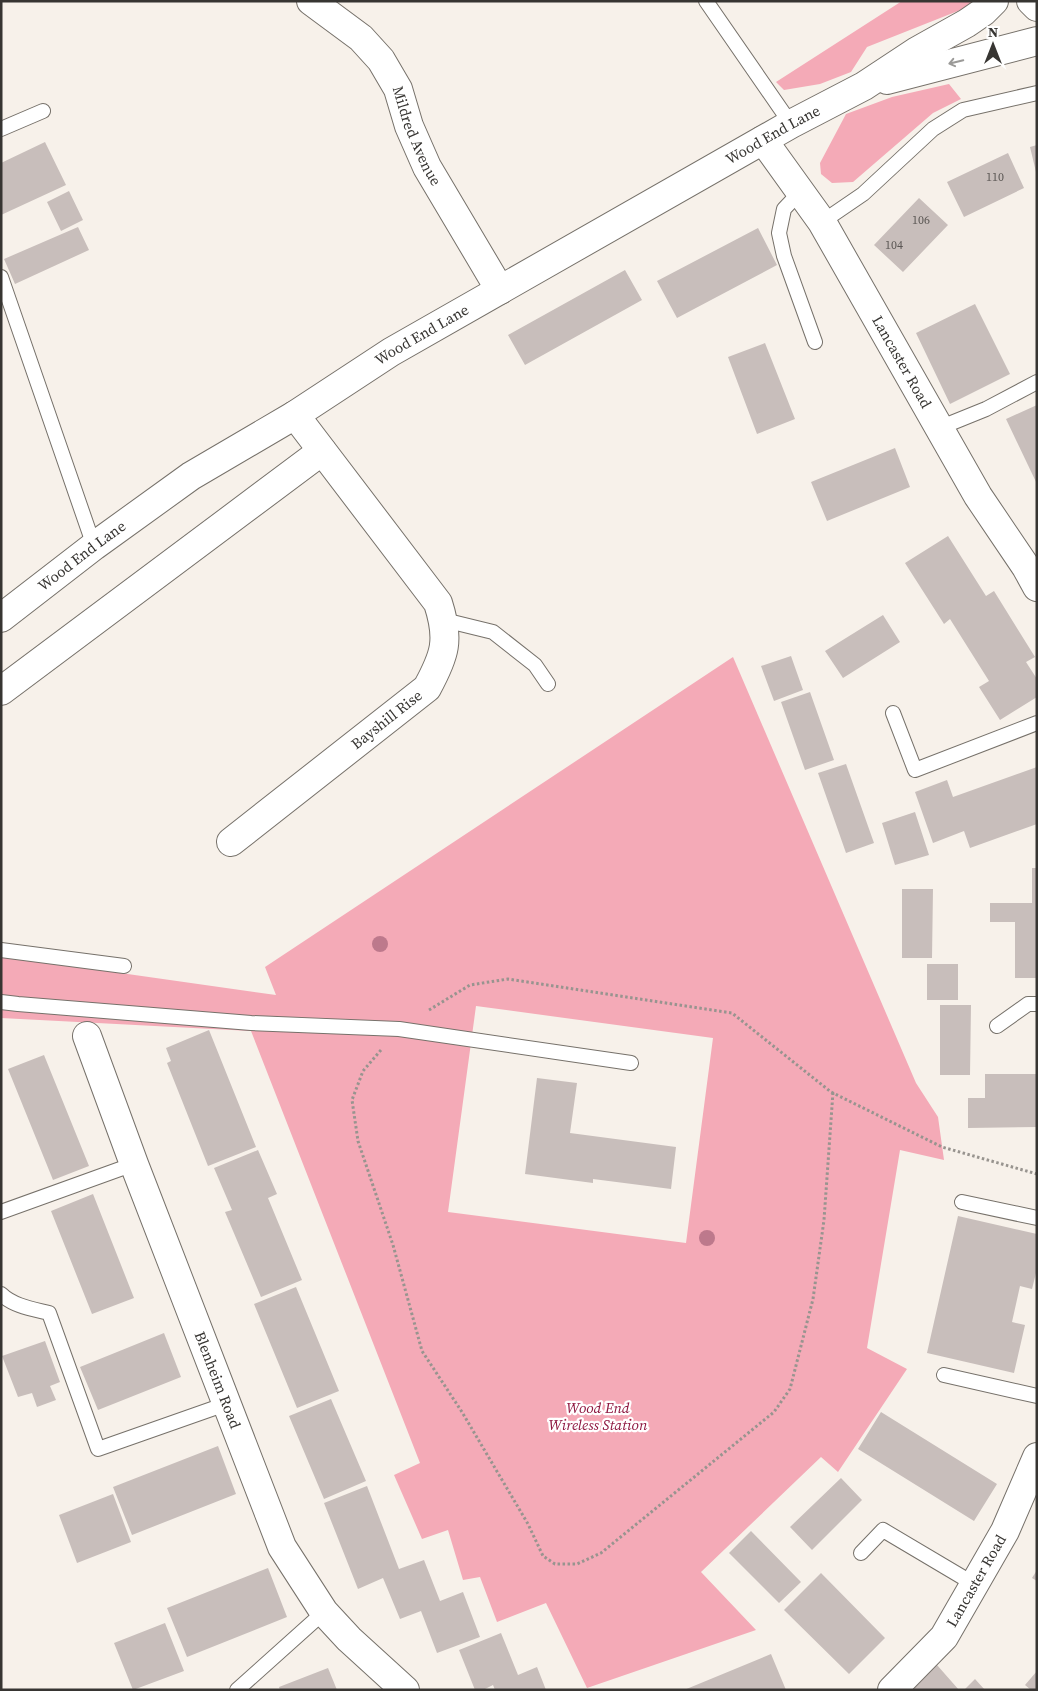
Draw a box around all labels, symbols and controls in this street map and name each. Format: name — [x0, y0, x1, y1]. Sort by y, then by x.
north arrow — [968, 20, 1018, 70]
text: N — [988, 22, 998, 42]
one-way arrow — [948, 58, 964, 68]
street label: Mildred Avenue — [388, 83, 447, 190]
street label: Wood End Lane — [722, 99, 824, 169]
house number: 110 — [986, 169, 1004, 185]
house number: 106 — [912, 212, 930, 228]
house number: 104 — [885, 237, 903, 253]
street label: Wood End Lane — [371, 299, 473, 370]
street label: Lancaster Road — [867, 311, 937, 412]
street label: Wood End Lane — [33, 515, 130, 596]
street label: Bayshill Rise — [346, 684, 427, 754]
street label: Blenheim Road — [190, 1328, 246, 1432]
park label: Wood End Wireless Station — [549, 1397, 648, 1435]
street label: Lancaster Road — [941, 1530, 1011, 1631]

